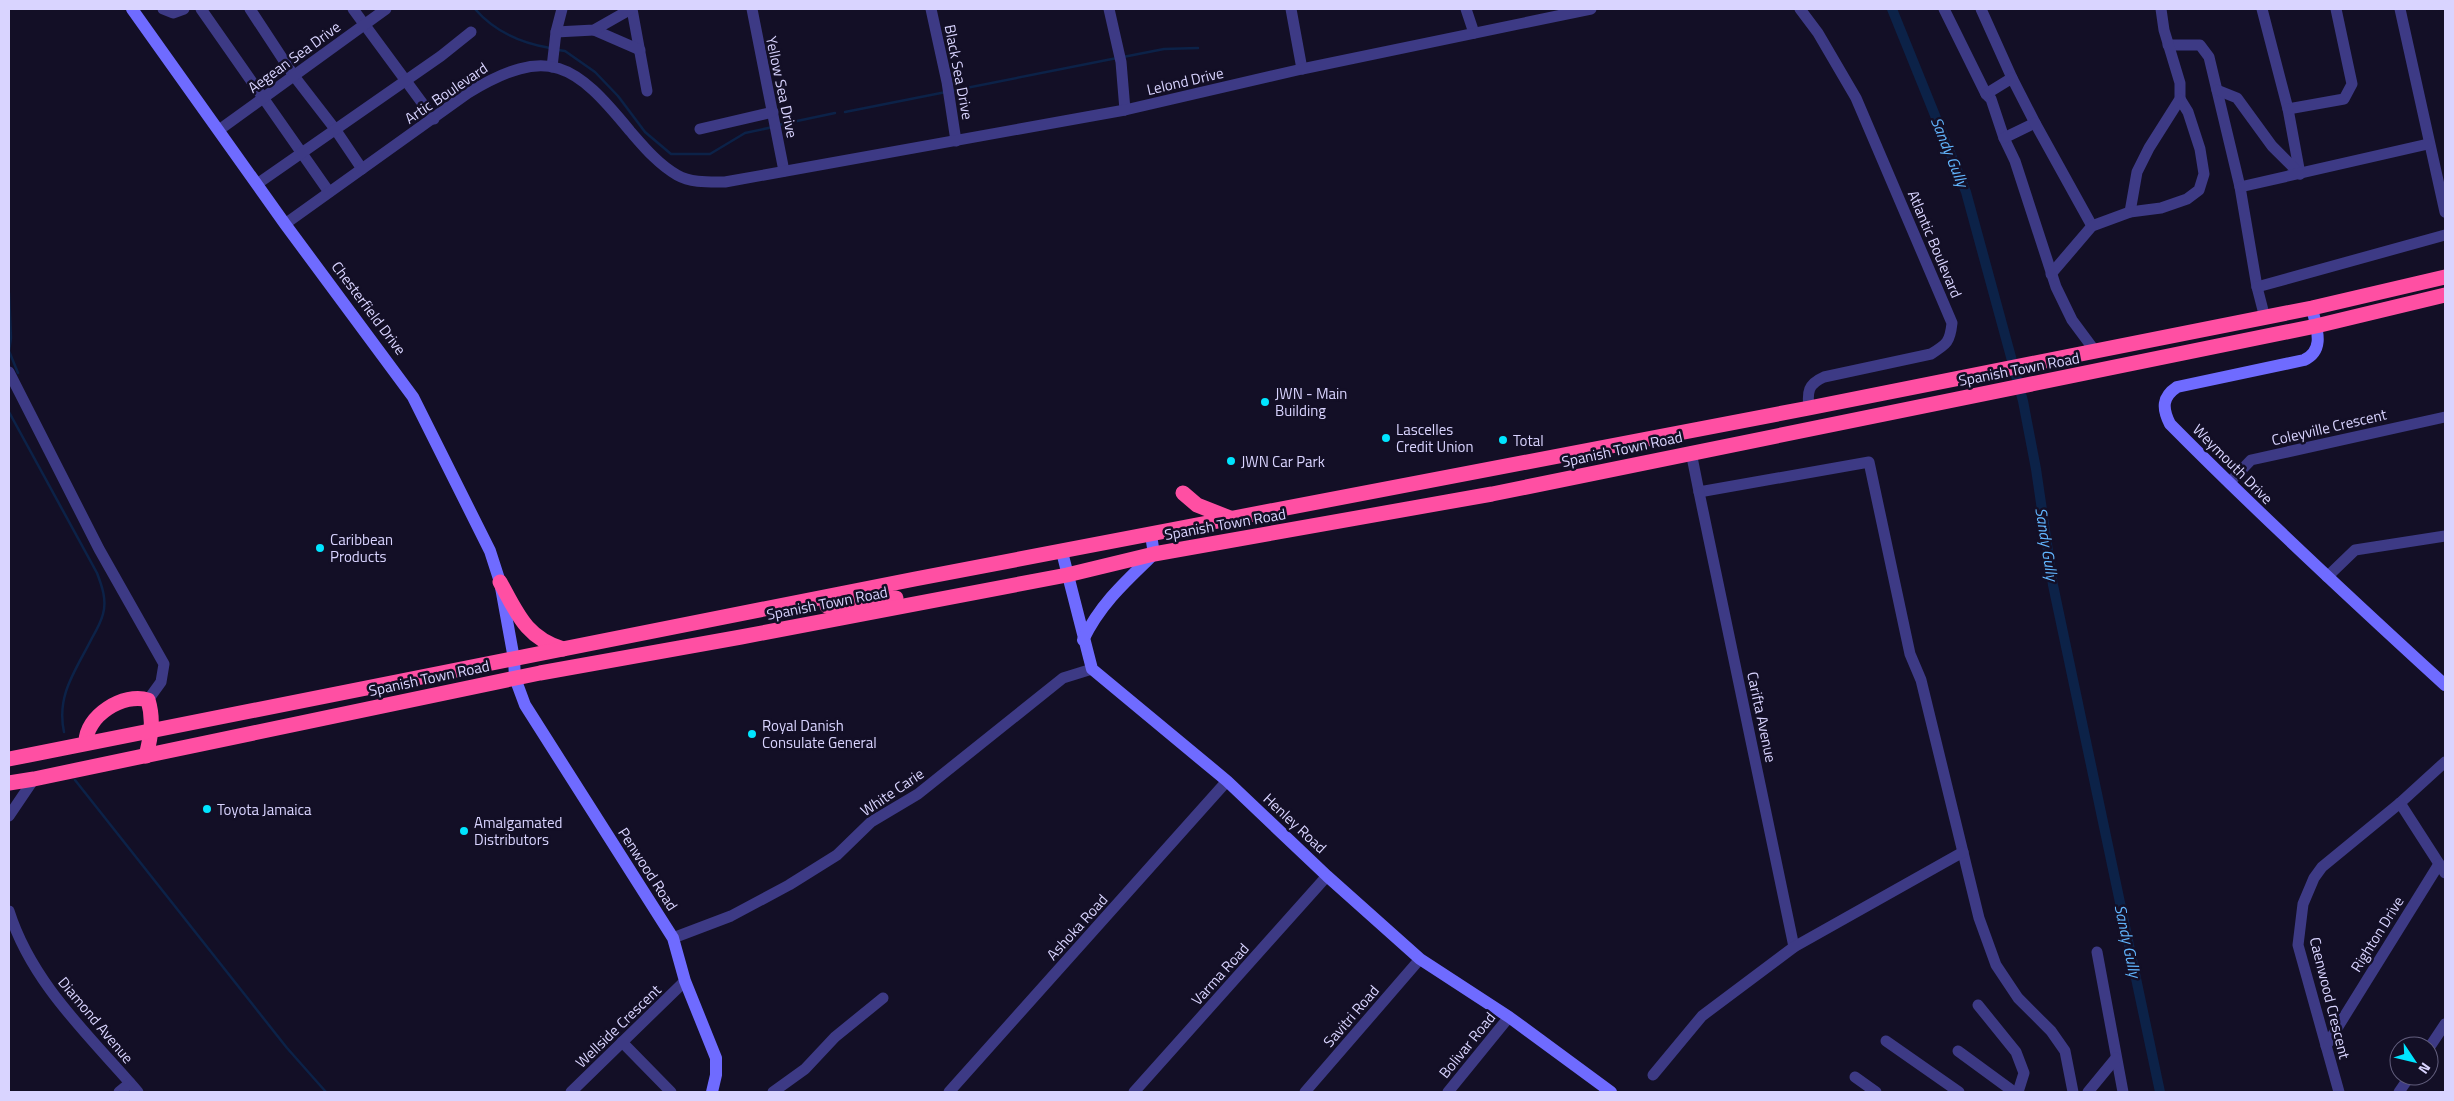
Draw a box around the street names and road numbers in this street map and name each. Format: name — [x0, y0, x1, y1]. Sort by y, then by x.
street label: Aegean Sea Drive — [243, 15, 345, 99]
street label: Black Sea Drive — [938, 22, 980, 122]
street label: Yellow Sea Drive — [760, 34, 804, 140]
street label: Artic Boulevard — [400, 57, 492, 129]
street label: Lelond Drive — [1144, 61, 1226, 101]
street label: Atlantic Boulevard — [1902, 187, 1968, 301]
street label: Chesterfield Drive — [326, 256, 412, 360]
street label: Spanish Town Road — [1957, 346, 2081, 392]
street label: Coleyville Crescent — [2269, 402, 2389, 451]
street label: Weymouth Drive — [2188, 419, 2278, 509]
street label: Spanish Town Road — [1560, 425, 1684, 473]
street label: Spanish Town Road — [1163, 502, 1287, 546]
street label: Spanish Town Road — [765, 580, 889, 626]
street label: Spanish Town Road — [367, 654, 491, 702]
street label: Carifta Avenue — [1741, 670, 1783, 764]
street label: White Carie — [856, 762, 928, 822]
street label: Henley Road — [1258, 787, 1332, 859]
street label: Penwood Road — [612, 823, 684, 915]
street label: Ashoka Road — [1041, 889, 1113, 965]
street label: Righton Drive — [2345, 892, 2409, 976]
street label: Caenwood Crescent — [2304, 935, 2356, 1062]
street label: Varma Road — [1186, 938, 1254, 1010]
street label: Diamond Avenue — [53, 972, 139, 1068]
street label: Wellside Crescent — [570, 978, 667, 1073]
street label: Savitri Road — [1318, 980, 1384, 1052]
street label: Bolivar Road — [1433, 1007, 1501, 1083]

